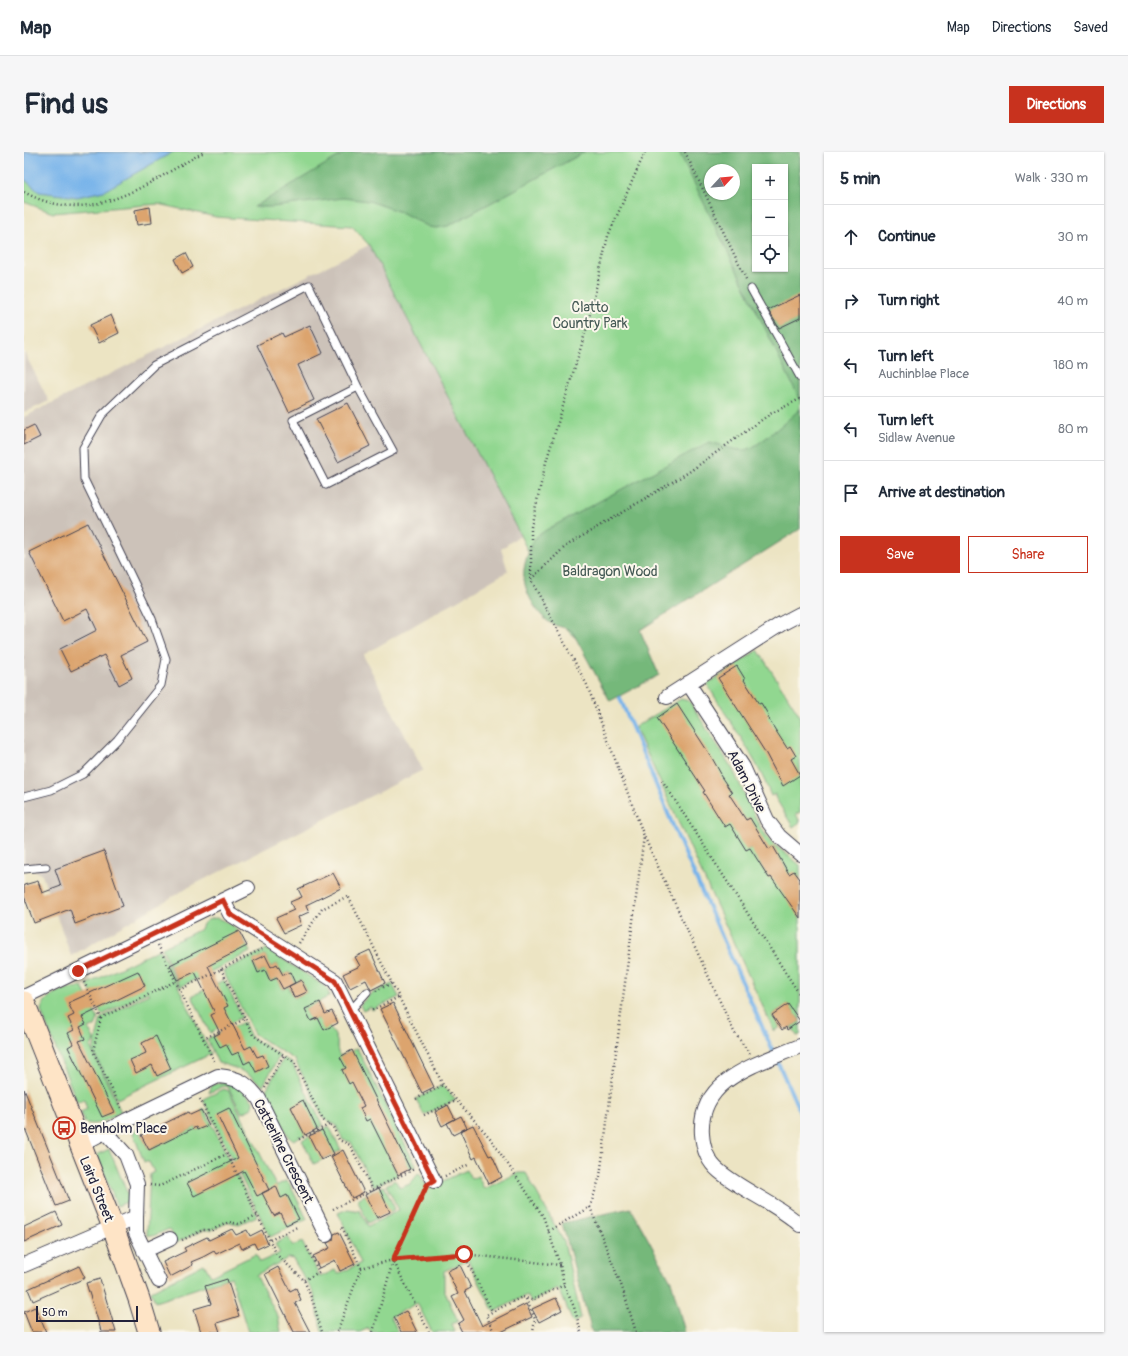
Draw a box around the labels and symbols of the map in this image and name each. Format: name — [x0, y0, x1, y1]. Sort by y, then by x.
north arrow — [704, 164, 740, 200]
park label: Clatto Country Park — [552, 299, 628, 332]
park label: Baldragon Wood — [562, 563, 658, 580]
street label: Adam Drive — [724, 747, 770, 815]
route end — [69, 962, 87, 980]
street label: Catterline Crescent — [250, 1096, 317, 1207]
bus stop icon: Benholm Place — [51, 1115, 77, 1141]
place label: Benholm Place — [80, 1120, 167, 1137]
street label: Laird Street — [76, 1154, 118, 1225]
route start — [455, 1245, 473, 1263]
scale bar — [36, 1304, 138, 1323]

